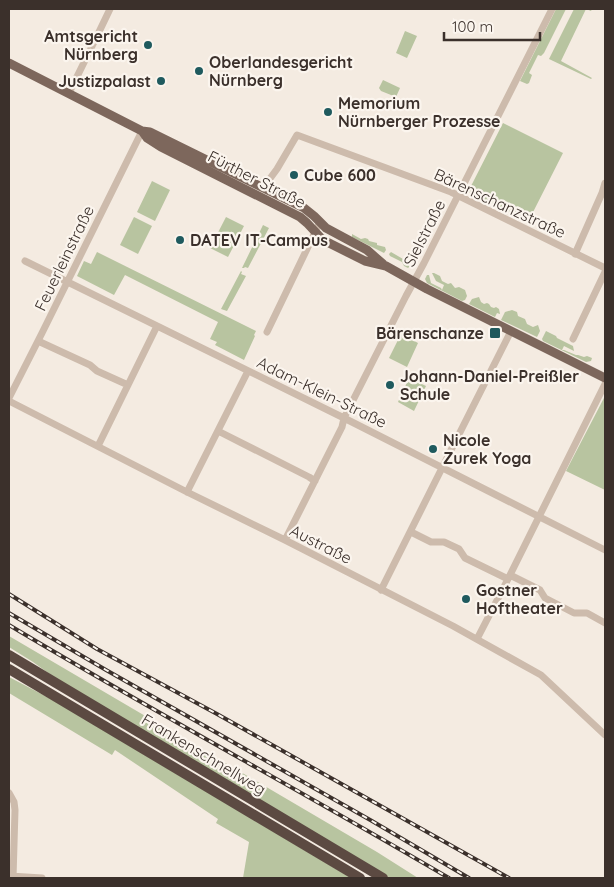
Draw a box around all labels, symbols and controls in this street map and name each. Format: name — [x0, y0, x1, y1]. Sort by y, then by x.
scale bar — [444, 10, 540, 42]
text: 100 m — [452, 17, 493, 36]
place label: Amtsgericht Nürnberg — [44, 26, 138, 64]
marker: Amtsgericht Nürnberg — [142, 39, 154, 51]
place label: Oberlandesgericht Nürnberg — [209, 52, 353, 90]
marker: Oberlandesgericht Nürnberg — [193, 65, 205, 77]
place label: Justizpalast — [58, 71, 151, 91]
marker: Justizpalast — [155, 75, 167, 87]
place label: Memorium Nürnberger Prozesse — [338, 93, 501, 131]
marker: Memorium Nürnberger Prozesse — [322, 106, 334, 118]
street label: Fürther Straße — [205, 146, 309, 212]
street label: Bärenschanzstraße — [431, 164, 569, 242]
place label: Cube 600 — [304, 165, 376, 185]
marker: Cube 600 — [288, 169, 300, 181]
street label: Sielstraße — [399, 196, 449, 270]
street label: Feuerleinstraße — [30, 202, 98, 314]
place label: DATEV IT-Campus — [190, 230, 328, 250]
marker: DATEV IT-Campus — [174, 234, 186, 246]
place label: Bärenschanze — [376, 323, 484, 343]
marker: Bärenschanze — [488, 326, 502, 340]
street label: Adam-Klein-Straße — [254, 352, 390, 432]
place label: Johann-Daniel-Preißler Schule — [400, 366, 579, 404]
marker: Johann-Daniel-Preißler Schule — [384, 379, 396, 391]
place label: Nicole Zurek Yoga — [443, 430, 531, 468]
marker: Nicole Zurek Yoga — [427, 443, 439, 455]
street label: Austraße — [287, 520, 355, 568]
place label: Gostner Hoftheater — [476, 580, 563, 618]
marker: Gostner Hoftheater — [460, 593, 472, 605]
street label: Frankenschnellweg — [138, 709, 270, 799]

